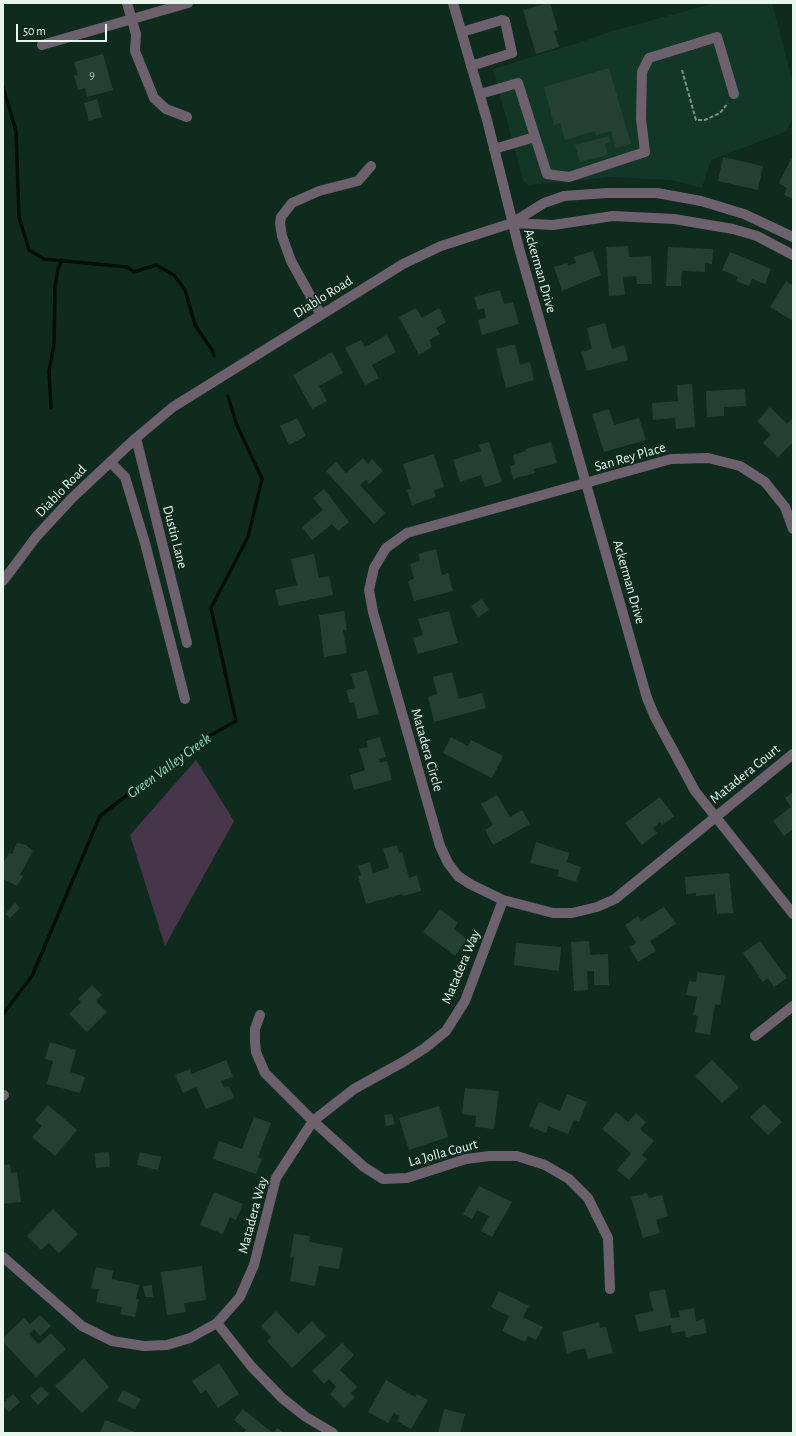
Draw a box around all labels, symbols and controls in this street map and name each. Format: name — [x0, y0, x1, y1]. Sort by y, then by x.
scale bar — [18, 16, 109, 42]
text: 50 m — [23, 25, 46, 37]
house number: 9 — [89, 68, 95, 82]
street label: Ackerman Drive — [520, 227, 560, 315]
street label: Diablo Road — [290, 272, 356, 322]
street label: San Rey Place — [592, 439, 668, 475]
street label: Diablo Road — [32, 461, 90, 521]
street label: Dustin Lane — [159, 504, 191, 570]
street label: Ackerman Drive — [609, 538, 649, 626]
street label: Matadera Circle — [407, 707, 447, 793]
water label: Green Valley Creek — [124, 730, 214, 802]
street label: Matadera Court — [707, 741, 783, 807]
street label: Matadera Way — [438, 927, 484, 1007]
street label: La Jolla Court — [406, 1136, 480, 1170]
street label: Matadera Way — [235, 1175, 271, 1255]

